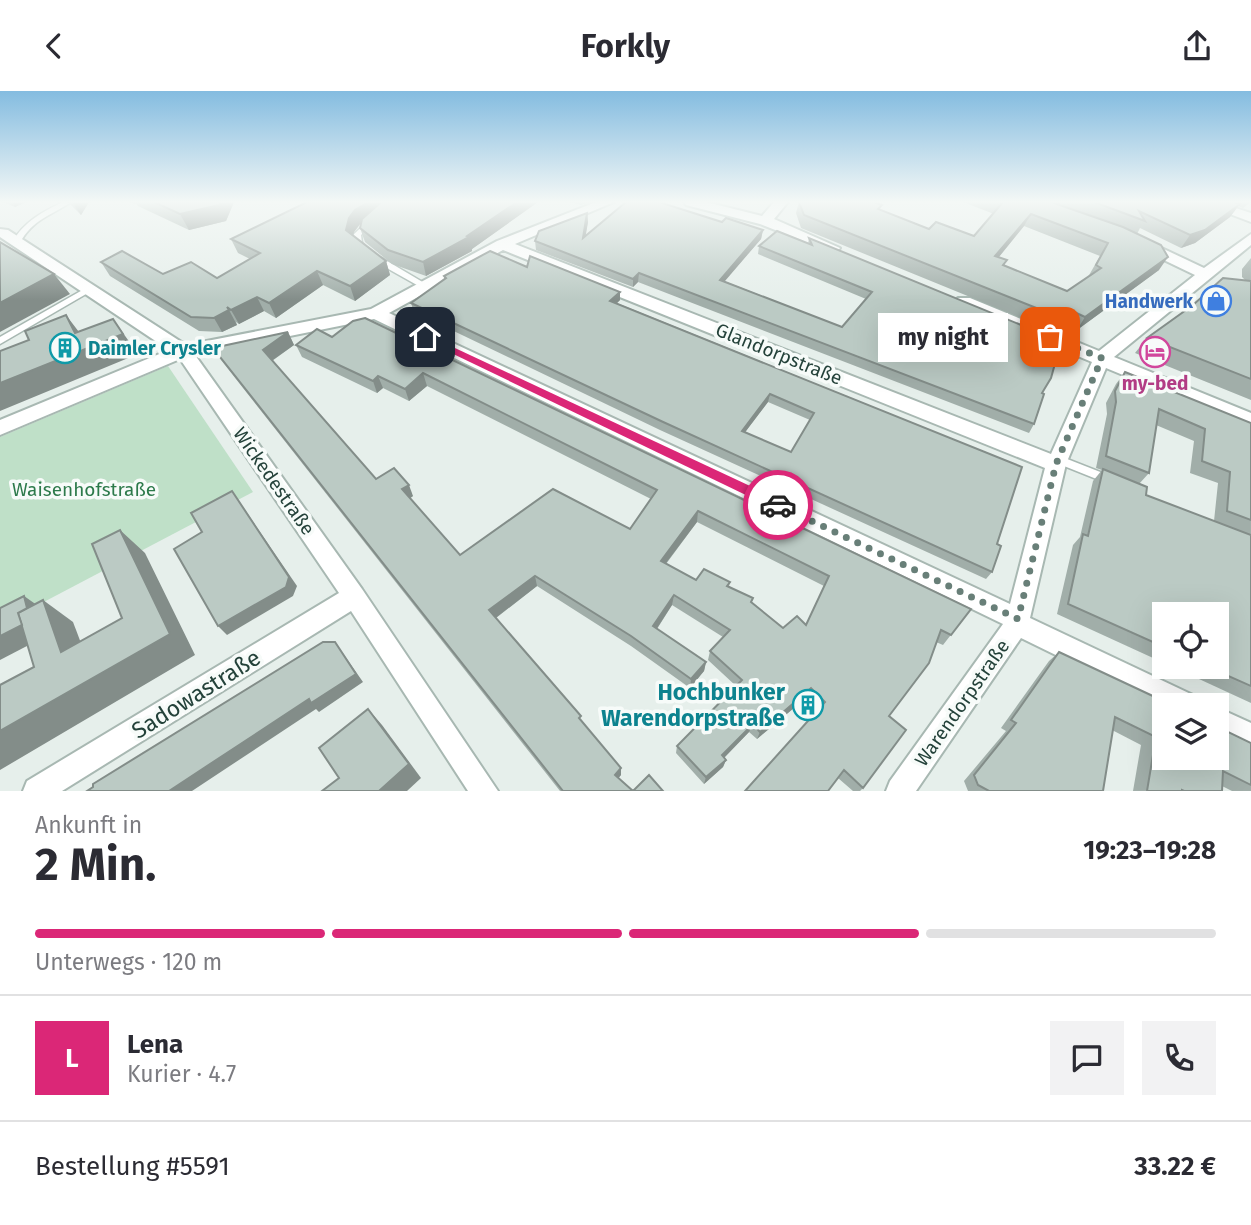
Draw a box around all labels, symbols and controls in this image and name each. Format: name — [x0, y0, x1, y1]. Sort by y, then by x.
icon: back — [35, 27, 73, 65]
text: Forkly — [581, 27, 670, 65]
icon: share — [1178, 27, 1216, 65]
shop icon: Handwerk — [1199, 284, 1233, 318]
place label: Handwerk — [1105, 290, 1194, 313]
pin — [395, 307, 455, 367]
pin — [1020, 307, 1080, 367]
callout: my night — [878, 313, 1008, 361]
icon: home — [406, 318, 444, 356]
street label: Glandorpstraße — [712, 318, 846, 390]
icon: bag — [1031, 318, 1069, 356]
text: my night — [897, 323, 989, 351]
building icon: Daimler Crysler — [48, 331, 82, 365]
hotel icon: my-bed — [1138, 335, 1172, 369]
place label: Daimler Crysler — [88, 337, 221, 360]
place label: my-bed — [1122, 372, 1188, 395]
street label: Wickedestraße — [228, 423, 320, 539]
courier — [743, 470, 813, 540]
park label: Waisenhofstraße — [12, 478, 156, 501]
icon: car — [759, 486, 797, 524]
map controls — [1152, 602, 1229, 770]
button: locate — [1152, 602, 1229, 679]
street label: Warendorpstraße — [910, 635, 1014, 771]
street label: Sadowastraße — [126, 643, 266, 745]
place label: Hochbunker Warendorpstraße — [601, 678, 786, 732]
building icon: Hochbunker Warendorpstraße — [791, 688, 825, 722]
button: layers — [1152, 693, 1229, 770]
text: Ankunft in — [35, 811, 142, 839]
text: 19:23–19:28 — [1083, 835, 1216, 866]
text: 2 Min. — [35, 837, 156, 892]
text: Unterwegs · 120 m — [35, 948, 222, 976]
button: chat — [1050, 1021, 1124, 1095]
button: phone — [1142, 1021, 1216, 1095]
text: Lena — [127, 1029, 183, 1060]
text: L — [65, 1043, 79, 1074]
text: Kurier · 4.7 — [127, 1060, 236, 1088]
text: Bestellung #5591 — [35, 1151, 230, 1182]
text: 33.22 € — [1134, 1151, 1216, 1182]

